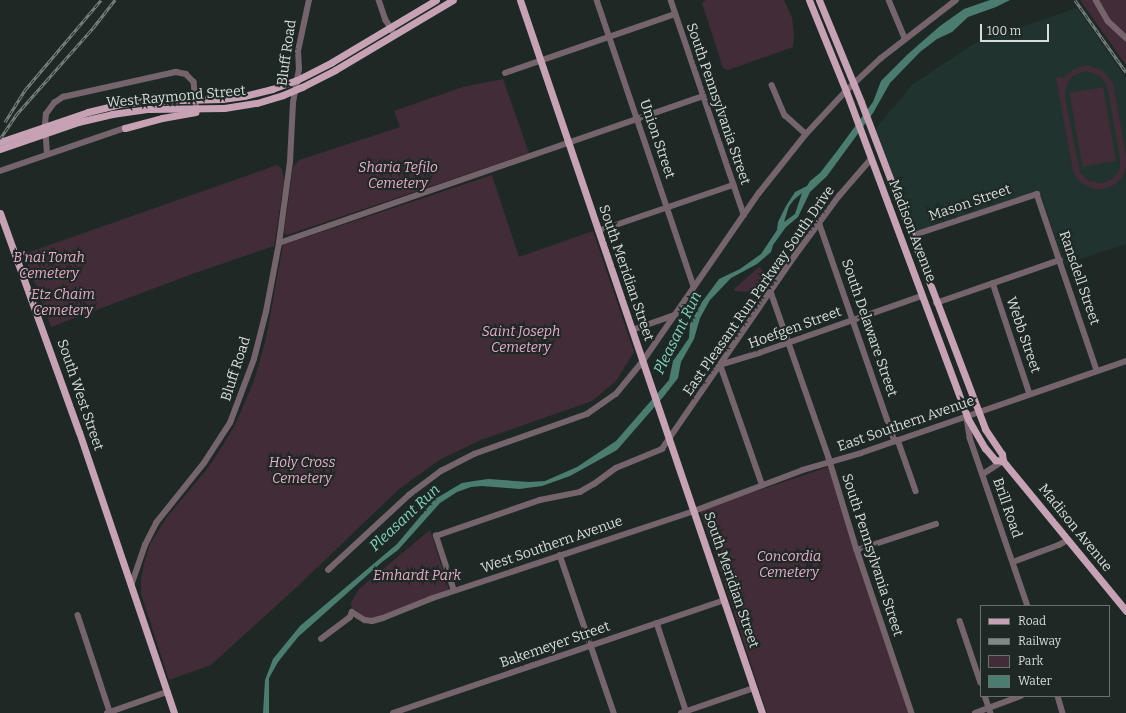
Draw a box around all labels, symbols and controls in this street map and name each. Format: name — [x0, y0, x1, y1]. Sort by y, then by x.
scale bar — [982, 16, 1051, 42]
street label: Bluff Road — [274, 19, 300, 87]
street label: South Pennsylvania Street — [682, 21, 754, 187]
text: 100 m — [987, 24, 1021, 38]
street label: West Raymond Street — [106, 83, 246, 111]
street label: Union Street — [636, 97, 678, 181]
park label: Sharia Tefilo Cemetery — [358, 160, 438, 192]
street label: Madison Avenue — [885, 178, 939, 284]
street label: Mason Street — [927, 181, 1013, 225]
street label: East Pleasant Run Parkway South Drive — [680, 183, 838, 399]
street label: South Meridian Street — [595, 203, 657, 343]
street label: Ransdell Street — [1055, 229, 1103, 327]
park label: B'nai Torah Cemetery — [13, 250, 85, 282]
street label: South Delaware Street — [838, 257, 900, 399]
park label: Etz Chaim Cemetery — [31, 287, 95, 320]
water label: Pleasant Run — [650, 289, 706, 377]
street label: Webb Street — [1002, 295, 1044, 375]
street label: Hoefgen Street — [746, 303, 844, 353]
park label: Saint Joseph Cemetery — [482, 324, 560, 356]
street label: Bluff Road — [218, 335, 254, 403]
street label: South West Street — [53, 337, 107, 453]
street label: East Southern Avenue — [835, 393, 977, 455]
park label: Holy Cross Cemetery — [269, 455, 335, 488]
street label: South Pennsylvania Street — [838, 472, 906, 638]
street label: Brill Road — [989, 476, 1025, 540]
water label: Pleasant Run — [366, 481, 444, 555]
street label: Madison Avenue — [1034, 481, 1116, 575]
street label: South Meridian Street — [700, 510, 762, 650]
street label: West Southern Avenue — [479, 513, 625, 577]
park label: Concordia Cemetery — [757, 549, 821, 582]
park label: Emhardt Park — [373, 568, 461, 584]
legend — [980, 605, 1110, 697]
text: Road — [1018, 614, 1046, 628]
street label: Bakemeyer Street — [498, 618, 612, 672]
text: Railway — [1018, 634, 1061, 648]
text: Park — [1018, 654, 1043, 668]
text: Water — [1018, 674, 1052, 688]

